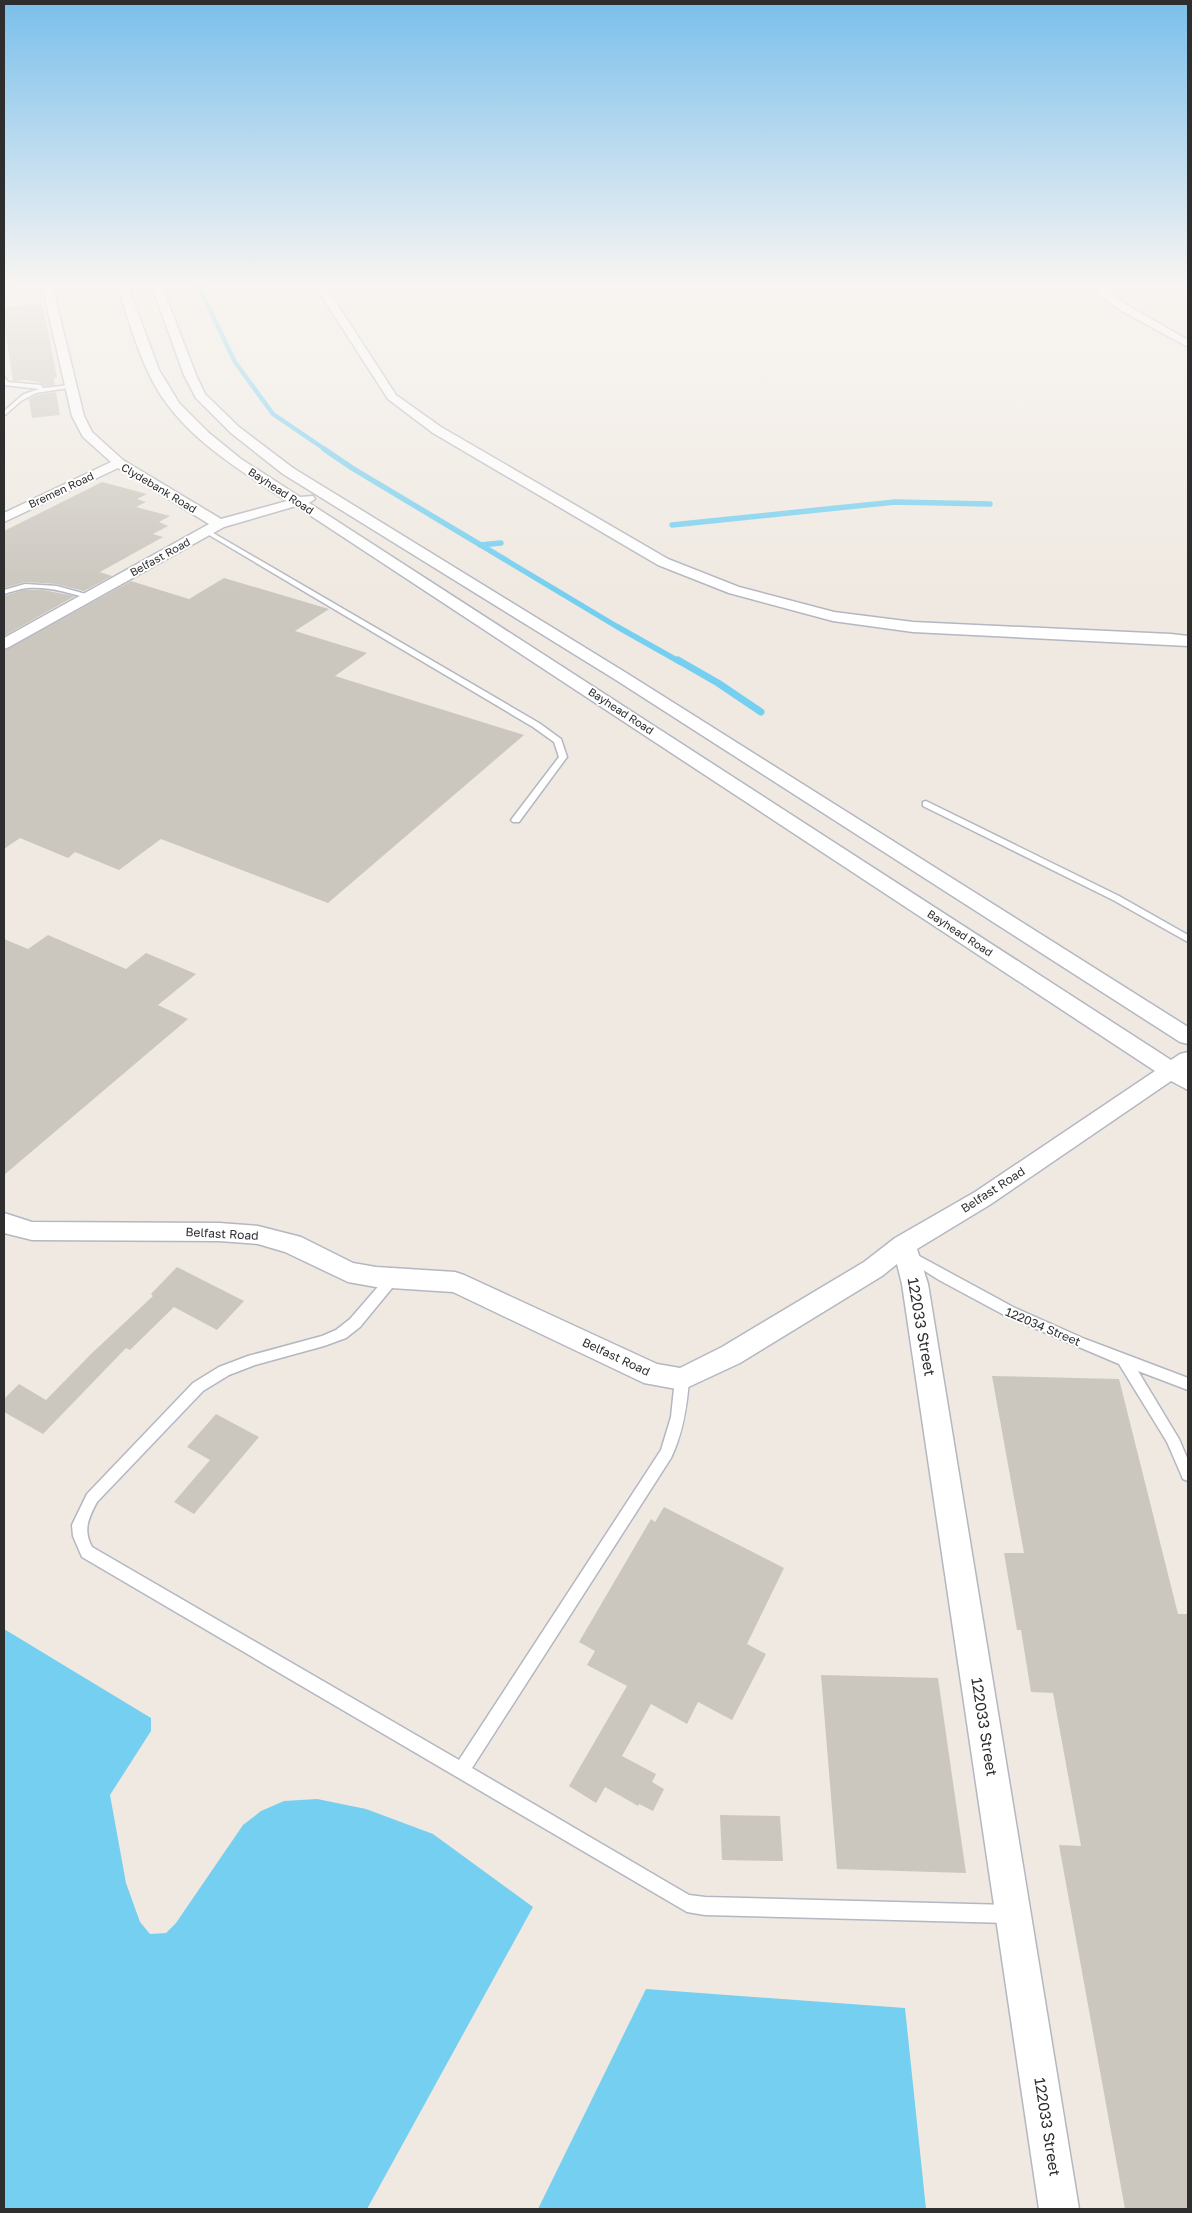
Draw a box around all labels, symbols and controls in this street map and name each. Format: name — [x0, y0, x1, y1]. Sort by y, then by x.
street label: Clydebank Road — [119, 460, 199, 515]
street label: Bayhead Road — [246, 465, 316, 517]
street label: Bremen Road — [26, 469, 95, 510]
street label: Belfast Road — [127, 535, 192, 578]
street label: Bayhead Road — [586, 685, 656, 737]
street label: Bayhead Road — [925, 907, 995, 959]
street label: Belfast Road — [958, 1163, 1027, 1216]
street label: Belfast Road — [185, 1224, 259, 1243]
street label: 122033 Street — [904, 1276, 940, 1377]
street label: 122034 Street — [1003, 1304, 1083, 1349]
street label: Belfast Road — [580, 1334, 653, 1379]
street label: 122033 Street — [968, 1676, 1002, 1777]
street label: 122033 Street — [1031, 2076, 1065, 2177]

